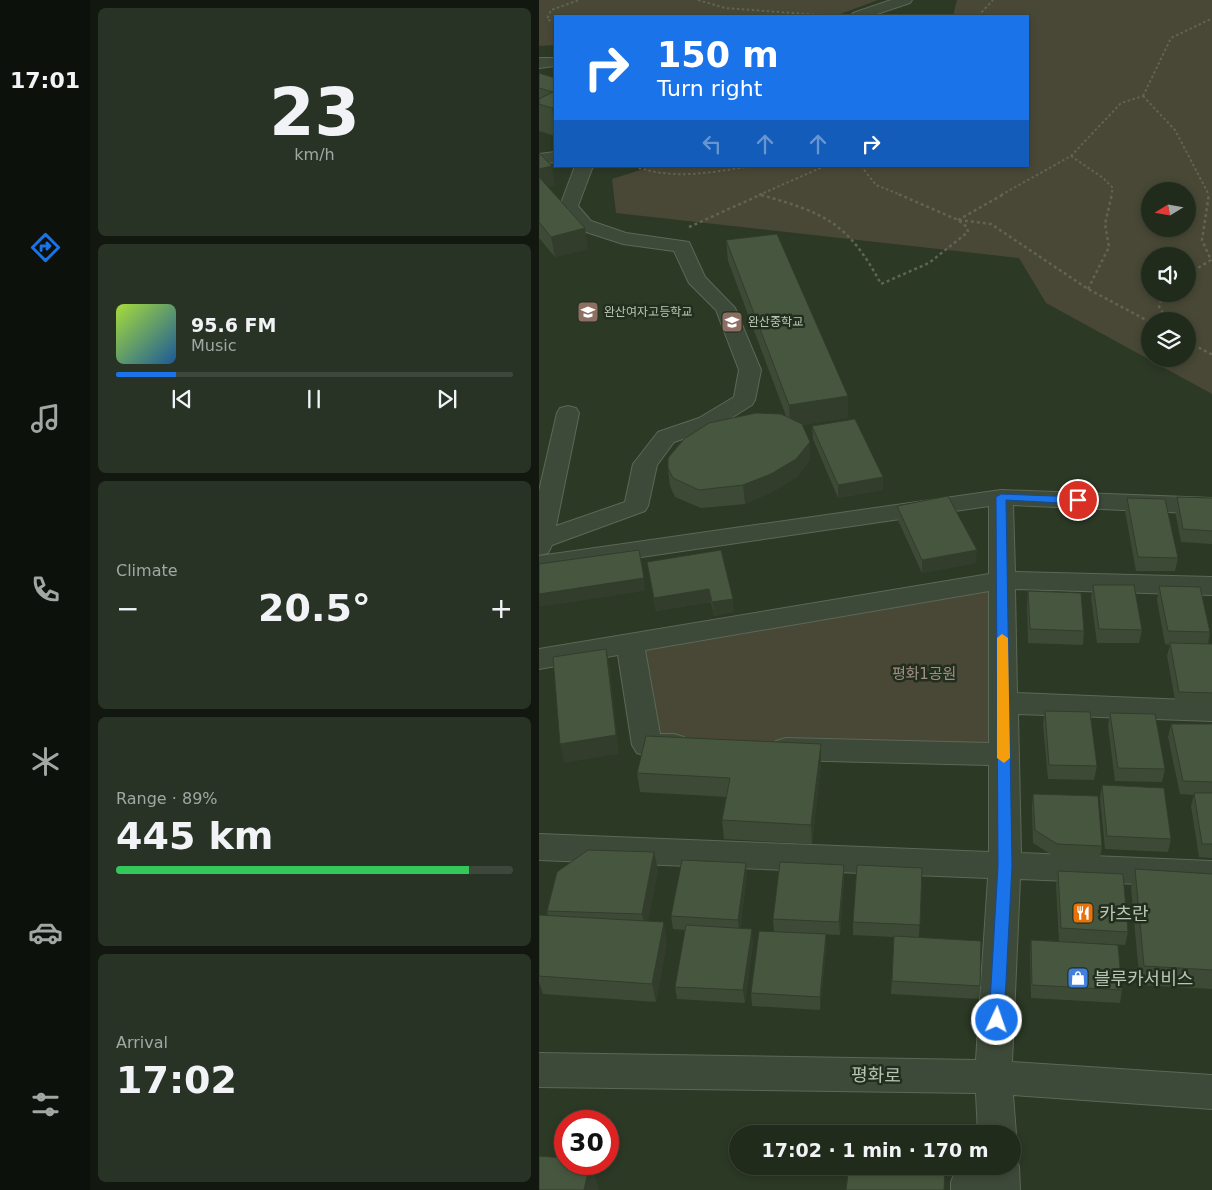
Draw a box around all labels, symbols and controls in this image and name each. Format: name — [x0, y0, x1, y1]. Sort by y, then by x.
icon: right — [574, 35, 639, 100]
text: 150 m — [657, 35, 779, 75]
text: 17:01 — [10, 68, 80, 93]
text: 23 — [269, 75, 360, 150]
text: Turn right — [657, 76, 762, 101]
icon: left — [698, 130, 726, 158]
icon: ahead — [751, 130, 779, 158]
icon: ahead — [804, 130, 832, 158]
icon: right — [857, 130, 885, 158]
text: km/h — [294, 145, 335, 164]
north arrow — [1141, 182, 1197, 238]
map controls — [1141, 182, 1196, 367]
icon: directions — [28, 230, 63, 265]
button: sound — [1141, 247, 1196, 302]
school or university icon: 완산여자고등학교 — [576, 300, 600, 324]
place label: 완산여자고등학교 — [604, 305, 692, 319]
school or university icon: 완산중학교 — [720, 310, 744, 334]
button: layers — [1141, 312, 1196, 367]
text: 95.6 FM — [191, 314, 276, 336]
place label: 완산중학교 — [748, 315, 803, 329]
text: Music — [191, 336, 237, 355]
icon: previous — [168, 385, 196, 413]
icon: pause — [300, 385, 328, 413]
icon: next — [433, 385, 461, 413]
icon: music — [28, 401, 63, 436]
pin — [1057, 479, 1099, 521]
icon: arrive — [1064, 486, 1092, 514]
text: Climate — [116, 561, 178, 580]
icon: phone — [28, 572, 63, 607]
text: 20.5° — [258, 586, 371, 630]
text: − — [116, 592, 139, 625]
text: + — [490, 592, 513, 625]
park label: 평화1공원 — [892, 665, 956, 683]
icon: climate — [28, 744, 63, 779]
text: Range · 89% — [116, 789, 218, 808]
text: 445 km — [116, 814, 273, 858]
restaurant icon: 카츠란 — [1071, 901, 1095, 925]
place label: 카츠란 — [1099, 903, 1149, 924]
icon: car — [28, 915, 63, 950]
shop icon: 블루카서비스 — [1066, 966, 1090, 990]
place label: 블루카서비스 — [1094, 968, 1193, 989]
position arrow — [970, 993, 1022, 1045]
text: Arrival — [116, 1033, 168, 1052]
text: 17:02 — [116, 1058, 237, 1102]
street label: 평화로 — [851, 1064, 901, 1086]
icon: filters — [28, 1087, 63, 1122]
speed limit sign: 30 — [554, 1110, 619, 1175]
text: 17:02 · 1 min · 170 m — [761, 1139, 989, 1161]

